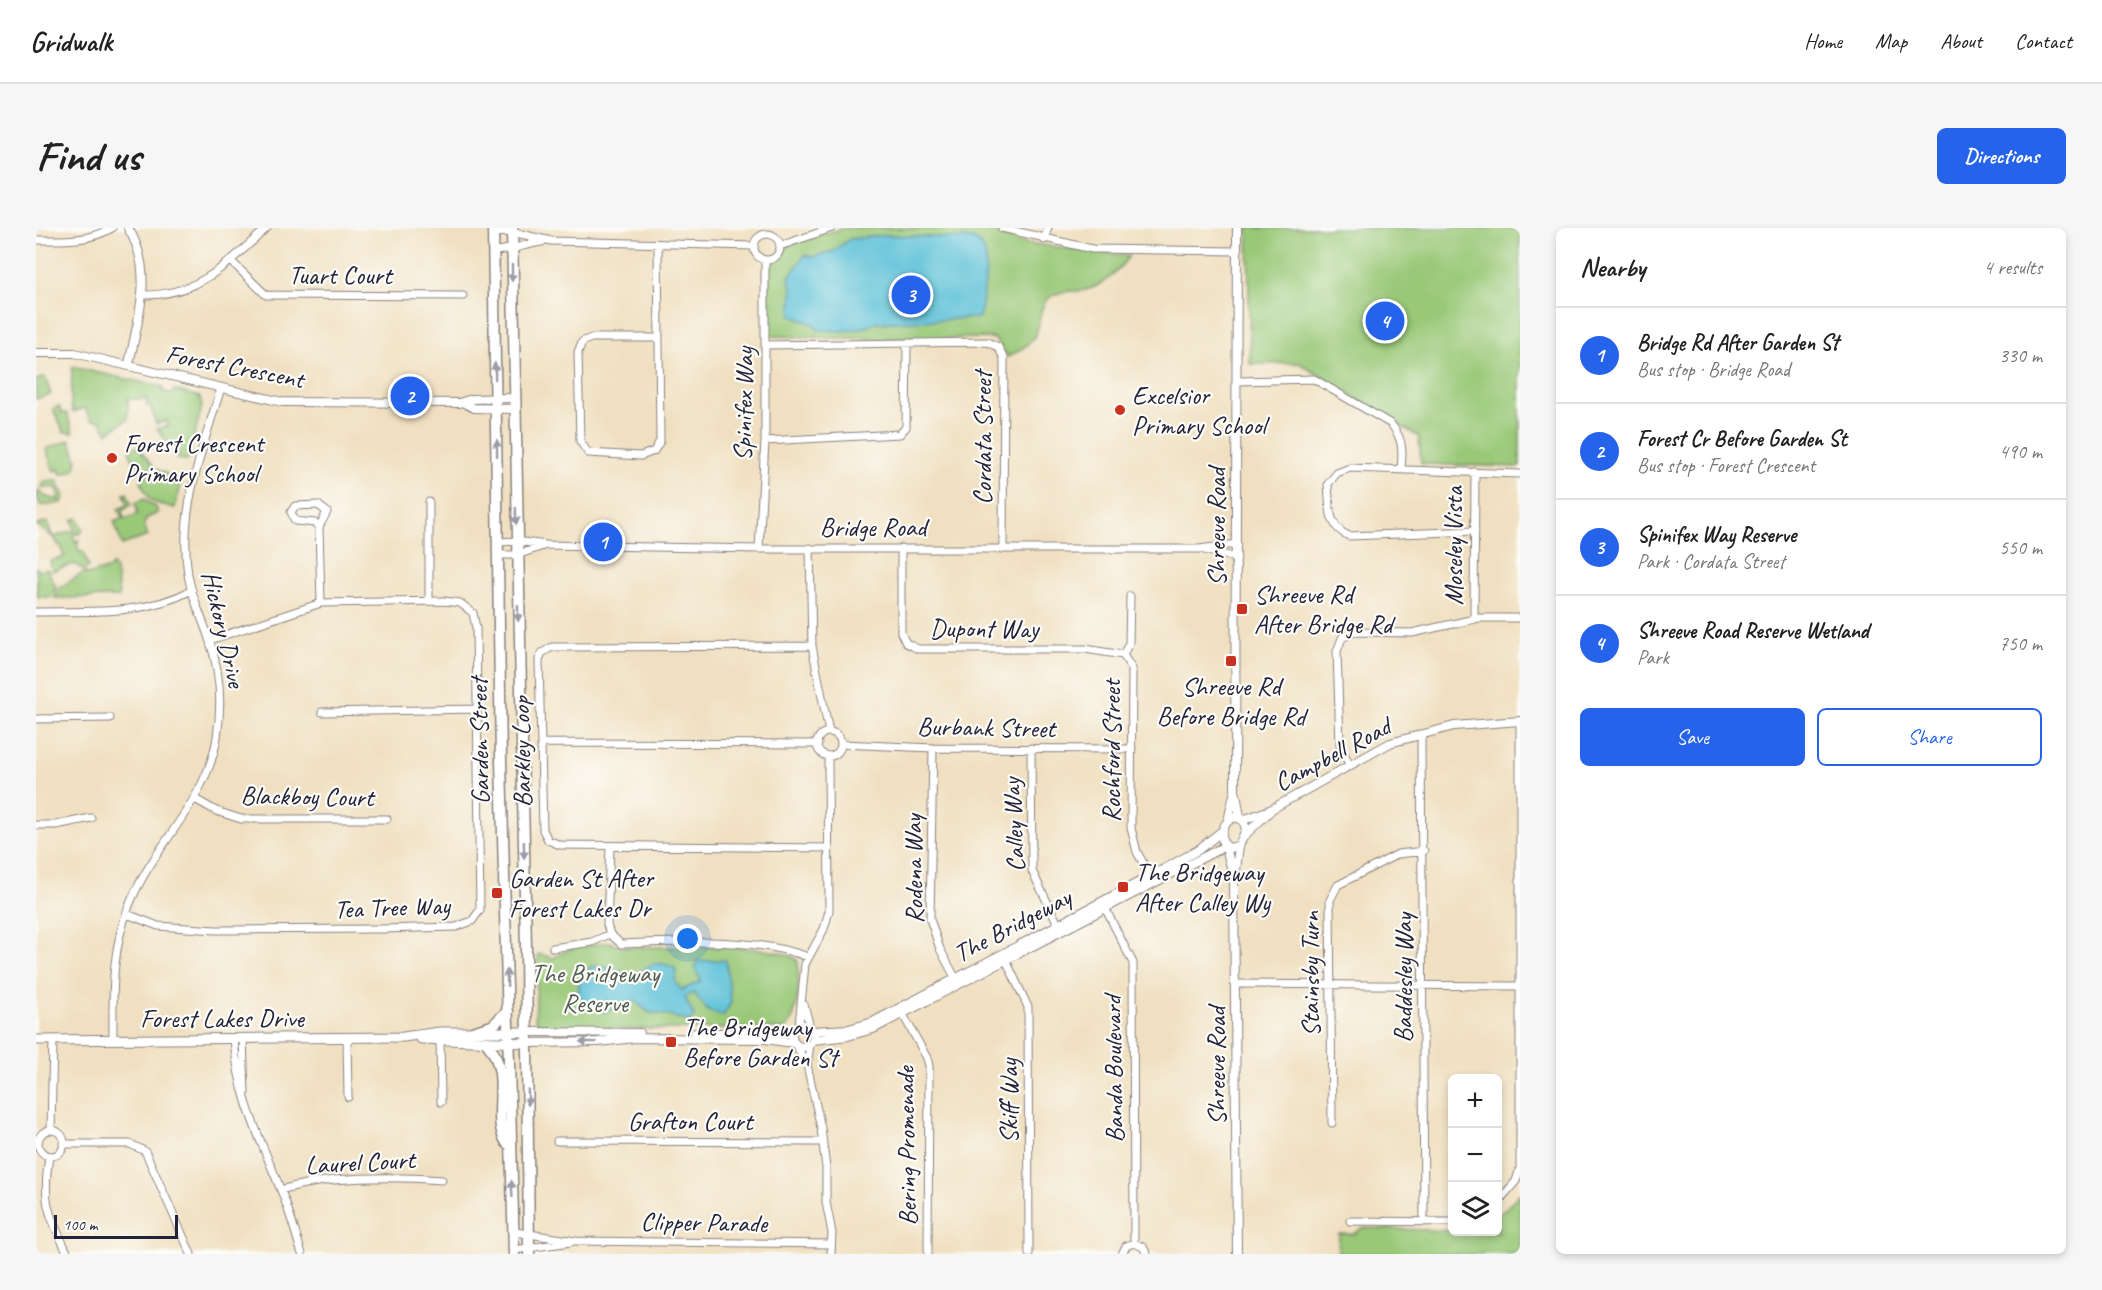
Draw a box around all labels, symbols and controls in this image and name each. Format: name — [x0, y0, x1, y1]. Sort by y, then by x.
text: Gridwalk — [30, 24, 112, 59]
text: Home — [1804, 28, 1842, 54]
text: Map — [1875, 28, 1907, 54]
text: About — [1940, 28, 1982, 54]
text: Contact — [2015, 28, 2072, 54]
button: Directions — [1937, 128, 2066, 184]
text: Find us — [36, 130, 141, 183]
text: Nearby — [1580, 251, 1645, 284]
text: 4 results — [1983, 255, 2042, 280]
street label: Tuart Court — [288, 259, 394, 292]
one-way arrow — [507, 264, 517, 283]
pin: 3 — [892, 272, 930, 318]
pin: 4 — [1366, 298, 1404, 344]
text: Bridge Rd After Garden St — [1637, 329, 1839, 357]
street label: Forest Crescent — [163, 337, 309, 396]
text: 1 — [1595, 343, 1604, 368]
text: 330 m — [1999, 343, 2042, 368]
street label: Spinifex Way — [726, 345, 761, 461]
text: Bus stop · Bridge Road — [1637, 357, 1790, 382]
one-way arrow — [491, 361, 500, 380]
street label: Cordata Street — [966, 368, 999, 505]
pin: 2 — [390, 374, 430, 418]
place label: Excelsior Primary School — [1132, 379, 1270, 442]
marker: Excelsior Primary School — [1113, 403, 1127, 417]
text: Forest Cr Before Garden St — [1637, 425, 1847, 453]
place label: Forest Crescent Primary School — [124, 427, 266, 490]
one-way arrow — [492, 438, 502, 457]
text: 2 — [1595, 439, 1604, 464]
text: 490 m — [1999, 439, 2042, 464]
marker: Forest Crescent Primary School — [105, 451, 119, 465]
text: Bus stop · Forest Crescent — [1637, 453, 1815, 478]
street label: Shreeve Road — [1200, 464, 1233, 586]
street label: Moseley Vista — [1437, 485, 1470, 605]
one-way arrow — [511, 506, 521, 525]
street label: Bridge Road — [820, 511, 930, 544]
pin: 1 — [584, 520, 622, 564]
text: Spinifex Way Reserve — [1637, 521, 1796, 549]
text: 3 — [1595, 535, 1604, 560]
text: 550 m — [1999, 535, 2042, 560]
text: Park · Cordata Street — [1637, 549, 1785, 574]
street label: Hickory Drive — [194, 568, 253, 693]
place label: Shreeve Rd After Bridge Rd — [1254, 578, 1396, 641]
marker: Shreeve Rd After Bridge Rd — [1235, 602, 1249, 616]
one-way arrow — [513, 604, 523, 623]
street label: Dupont Way — [930, 612, 1040, 645]
text: Shreeve Road Reserve Wetland — [1637, 617, 1869, 645]
text: 4 — [1595, 631, 1604, 656]
text: 750 m — [1999, 631, 2042, 656]
text: Park — [1637, 645, 1669, 670]
marker: Shreeve Rd Before Bridge Rd — [1224, 654, 1238, 668]
place label: Shreeve Rd Before Bridge Rd — [1157, 670, 1309, 733]
street label: Garden Street — [462, 674, 497, 805]
street label: Rochford Street — [1095, 677, 1128, 822]
street label: Barkley Loop — [504, 694, 539, 808]
street label: Campbell Road — [1268, 708, 1400, 799]
button: Save — [1580, 708, 1805, 766]
button: Share — [1817, 708, 2042, 766]
street label: Burbank Street — [917, 710, 1058, 745]
street label: Calley Way — [994, 775, 1032, 873]
street label: Blackboy Court — [240, 779, 376, 814]
street label: Rodena Way — [896, 812, 931, 924]
one-way arrow — [519, 841, 529, 860]
place label: The Bridgeway After Calley Wy — [1135, 856, 1272, 919]
place label: Garden St After Forest Lakes Dr — [509, 862, 655, 925]
street label: The Bridgeway — [948, 880, 1079, 970]
marker: The Bridgeway After Calley Wy — [1116, 880, 1130, 894]
marker: Garden St After Forest Lakes Dr — [490, 886, 504, 900]
street label: Tea Tree Way — [334, 889, 453, 926]
street label: Stainsby Turn — [1294, 910, 1327, 1037]
street label: Baddesley Way — [1387, 911, 1420, 1043]
your location — [673, 924, 702, 953]
park label: The Bridgeway Reserve — [531, 957, 661, 1020]
one-way arrow — [502, 968, 512, 987]
street label: Banda Boulevard — [1096, 991, 1131, 1143]
street label: Forest Lakes Drive — [140, 1002, 305, 1035]
street label: Shreeve Road — [1200, 1003, 1233, 1125]
place label: The Bridgeway Before Garden St — [683, 1011, 840, 1074]
marker: The Bridgeway Before Garden St — [664, 1035, 678, 1049]
one-way arrow — [579, 1037, 598, 1047]
street label: Skiff Way — [992, 1056, 1025, 1143]
street label: Bering Promenade — [889, 1065, 924, 1226]
map controls — [1448, 1074, 1502, 1236]
button: + — [1448, 1074, 1502, 1128]
one-way arrow — [523, 1087, 533, 1106]
street label: Grafton Court — [628, 1105, 755, 1138]
button: − — [1448, 1128, 1502, 1182]
street label: Laurel Court — [304, 1143, 418, 1182]
one-way arrow — [508, 1179, 517, 1198]
button: layers — [1448, 1182, 1502, 1236]
street label: Clipper Parade — [640, 1205, 769, 1240]
scale bar — [54, 1212, 178, 1240]
text: 100 m — [63, 1215, 97, 1235]

